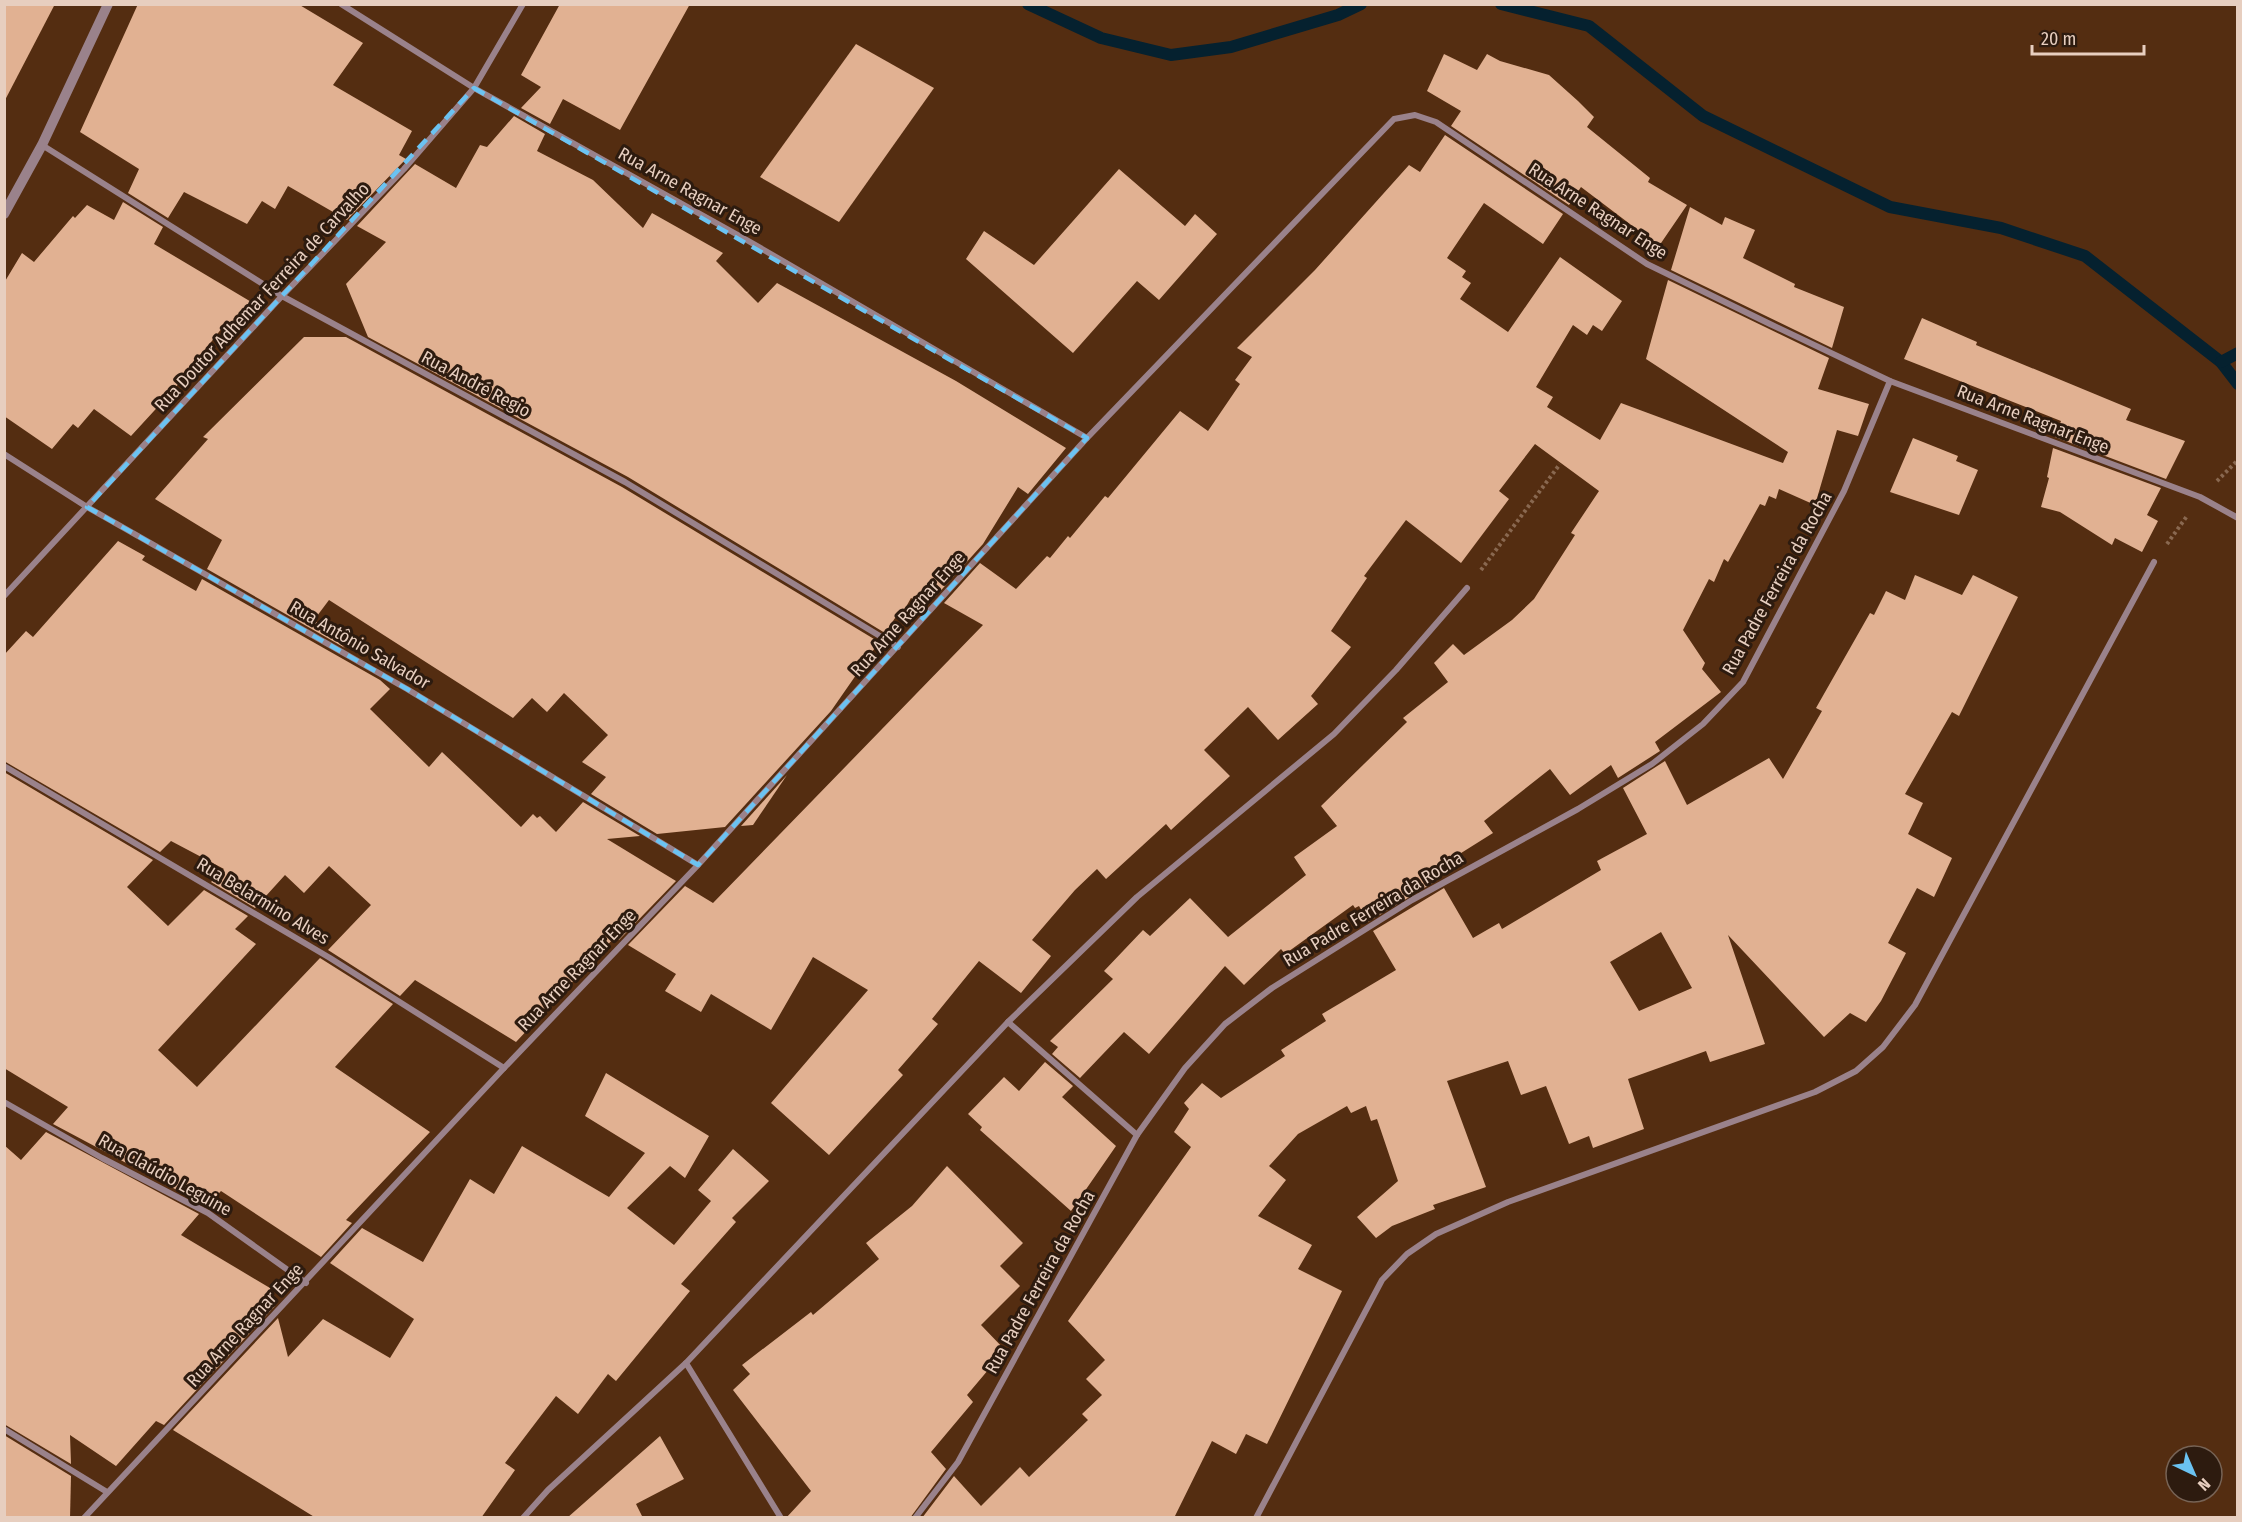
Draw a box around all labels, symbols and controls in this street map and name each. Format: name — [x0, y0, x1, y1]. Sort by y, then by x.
scale bar — [2032, 18, 2144, 56]
text: 20 m — [2041, 28, 2076, 50]
street label: Rua Arne Ragnar Enge — [614, 142, 766, 240]
street label: Rua Arne Ragnar Enge — [1524, 158, 1672, 264]
street label: Rua Doutor Adhemar Ferreira de Carvalho — [150, 178, 374, 416]
street label: Rua André Regio — [418, 346, 534, 422]
street label: Rua Arne Ragnar Enge — [1954, 380, 2112, 458]
street label: Rua Padre Ferreira da Rocha — [1717, 487, 1837, 679]
street label: Rua Arne Ragnar Enge — [846, 547, 970, 681]
street label: Rua Antônio Salvador — [286, 596, 435, 694]
street label: Rua Padre Ferreira da Rocha — [1279, 846, 1467, 972]
street label: Rua Belarmino Alves — [193, 853, 334, 949]
street label: Rua Arne Ragnar Enge — [513, 904, 641, 1036]
street label: Rua Claúdio Leguine — [94, 1129, 236, 1221]
street label: Rua Padre Ferreira da Rocha — [980, 1186, 1100, 1378]
street label: Rua Arne Ragnar Enge — [182, 1259, 308, 1391]
north arrow — [2164, 1444, 2224, 1504]
text: N — [2194, 1474, 2214, 1495]

